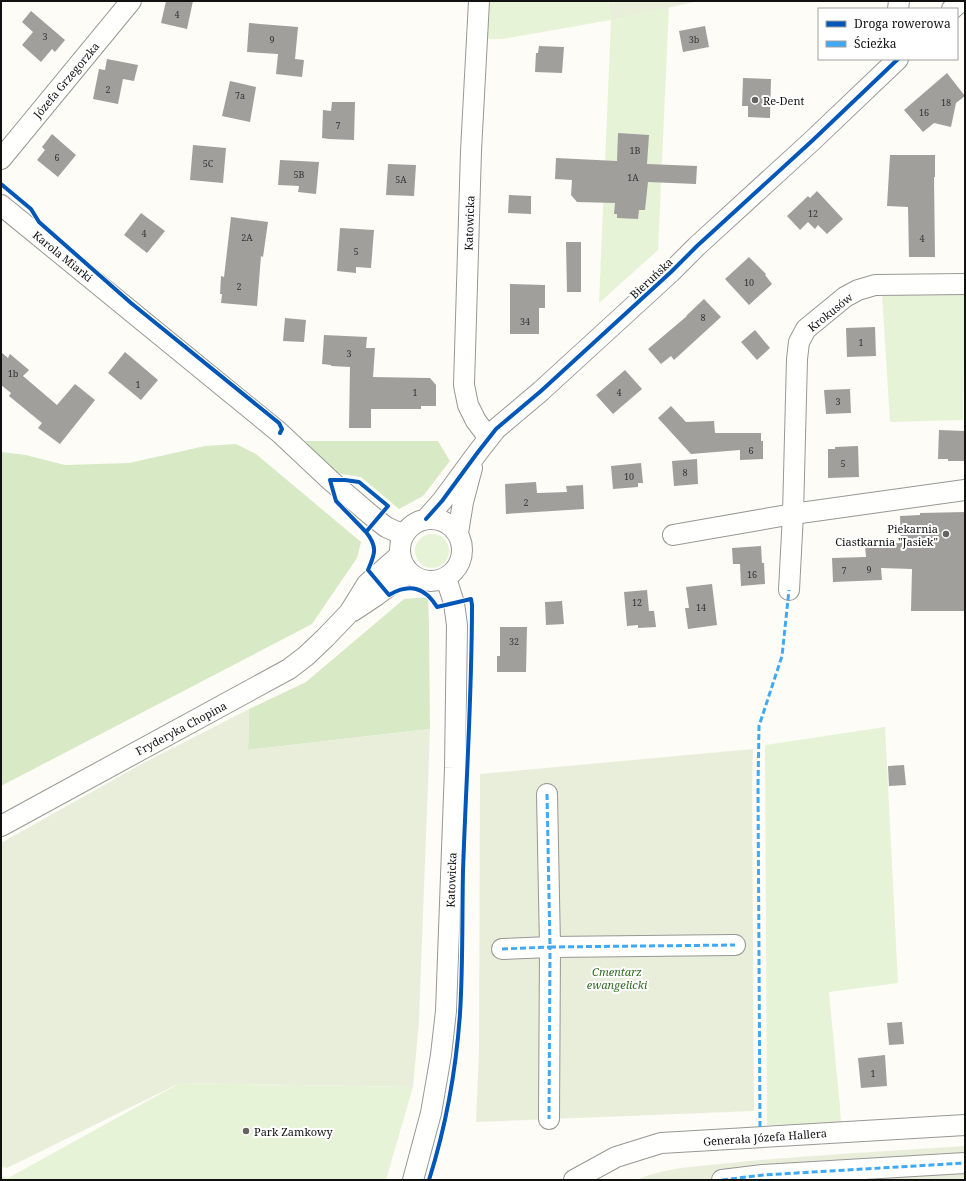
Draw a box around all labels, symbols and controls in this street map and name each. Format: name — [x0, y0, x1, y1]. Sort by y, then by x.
house number: 4 — [174, 8, 180, 21]
legend — [818, 8, 958, 60]
text: Droga rowerowa — [854, 15, 951, 32]
house number: 3 — [42, 30, 48, 43]
house number: 9 — [269, 33, 275, 46]
house number: 3b — [689, 33, 700, 46]
text: Ścieżka — [854, 35, 897, 52]
street label: Józefa Grzegorzka — [29, 39, 102, 122]
house number: 2 — [105, 83, 111, 96]
house number: 7a — [235, 89, 245, 102]
place label: Re-Dent — [763, 93, 804, 108]
marker: Re-Dent — [750, 95, 760, 105]
house number: 18 — [941, 96, 951, 109]
house number: 16 — [919, 106, 929, 119]
house number: 7 — [335, 119, 341, 132]
house number: 1B — [630, 144, 641, 157]
house number: 6 — [54, 151, 60, 164]
house number: 5C — [203, 157, 214, 170]
house number: 5B — [294, 168, 305, 181]
house number: 1A — [627, 171, 639, 184]
house number: 5A — [395, 173, 407, 186]
street label: Katowicka — [461, 195, 477, 251]
house number: 12 — [808, 207, 818, 220]
street label: Karola Miarki — [30, 227, 96, 285]
house number: 4 — [141, 227, 147, 240]
house number: 2A — [241, 231, 253, 244]
house number: 4 — [919, 232, 925, 245]
house number: 5 — [353, 245, 359, 258]
street label: Bieruńska — [626, 254, 676, 302]
house number: 10 — [744, 276, 754, 289]
house number: 2 — [236, 280, 242, 293]
street label: Krokusów — [805, 289, 856, 335]
house number: 8 — [700, 311, 706, 324]
house number: 34 — [520, 315, 530, 328]
house number: 1 — [858, 336, 864, 349]
house number: 3 — [346, 347, 352, 360]
house number: 1b — [8, 367, 19, 380]
house number: 1 — [135, 378, 141, 391]
house number: 1 — [412, 386, 418, 399]
house number: 4 — [616, 386, 622, 399]
house number: 3 — [835, 395, 841, 408]
house number: 6 — [748, 444, 754, 457]
house number: 5 — [840, 457, 846, 470]
house number: 8 — [682, 466, 688, 479]
house number: 10 — [624, 470, 634, 483]
house number: 2 — [523, 496, 529, 509]
place label: Piekarnia Ciastkarnia "Jasiek" — [835, 521, 938, 549]
marker: Piekarnia Ciastkarnia "Jasiek" — [941, 529, 951, 539]
house number: 9 — [866, 563, 872, 576]
house number: 7 — [841, 564, 847, 577]
house number: 16 — [747, 568, 757, 581]
house number: 12 — [632, 596, 642, 609]
house number: 14 — [696, 601, 706, 614]
house number: 32 — [509, 635, 519, 648]
street label: Fryderyka Chopina — [133, 698, 229, 758]
street label: Katowicka — [443, 852, 459, 908]
park label: Cmentarz ewangelicki — [587, 964, 648, 992]
house number: 1 — [870, 1067, 876, 1080]
place label: Park Zamkowy — [254, 1124, 333, 1139]
street label: Generała Józefa Hallera — [703, 1125, 827, 1149]
marker: Park Zamkowy — [241, 1126, 251, 1136]

